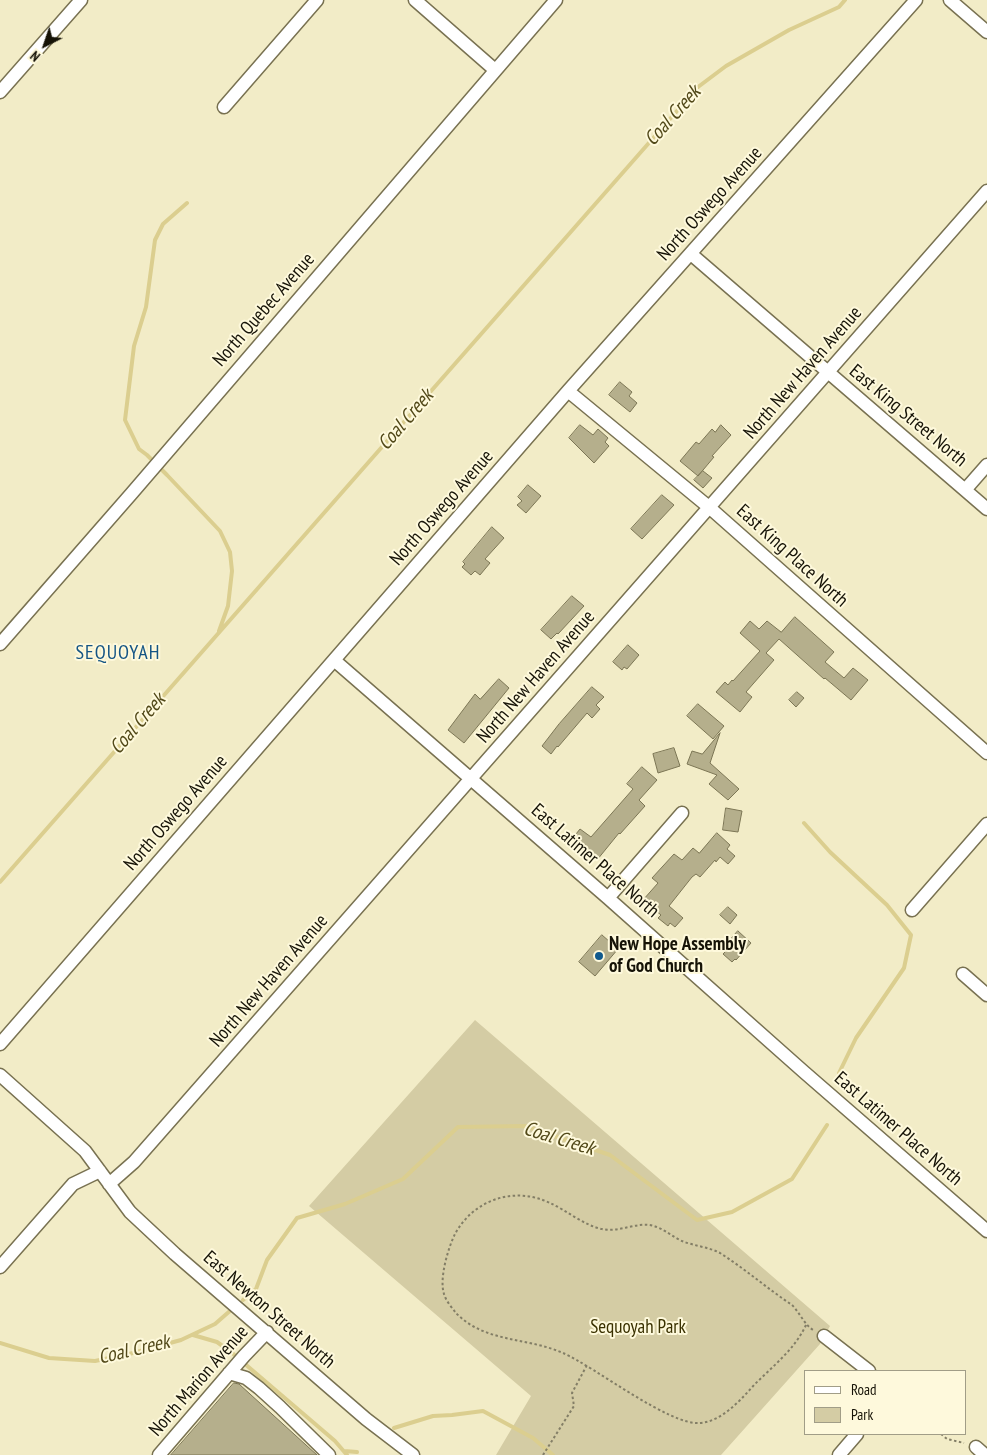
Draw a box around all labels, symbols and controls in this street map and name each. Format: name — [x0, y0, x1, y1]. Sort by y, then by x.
north arrow — [20, 20, 70, 70]
text: N — [26, 47, 44, 66]
water label: Coal Creek — [640, 81, 706, 151]
street label: North Oswego Avenue — [653, 142, 767, 266]
street label: North Quebec Avenue — [208, 249, 320, 371]
street label: North New Haven Avenue — [739, 302, 867, 444]
street label: East King Street North — [845, 360, 971, 472]
water label: Coal Creek — [373, 385, 439, 455]
street label: North Oswego Avenue — [386, 446, 498, 570]
street label: East King Place North — [732, 500, 852, 612]
street label: North New Haven Avenue — [472, 606, 600, 748]
district label: SEQUOYAH — [75, 641, 161, 665]
water label: Coal Creek — [105, 689, 171, 759]
street label: North Oswego Avenue — [120, 751, 232, 875]
street label: East Latimer Place North — [526, 799, 664, 923]
street label: North New Haven Avenue — [205, 910, 333, 1052]
place label: New Hope Assembly of God Church — [609, 934, 746, 978]
marker: New Hope Assembly of God Church — [593, 950, 605, 962]
street label: East Latimer Place North — [829, 1067, 967, 1191]
water label: Coal Creek — [521, 1117, 597, 1161]
street label: East Newton Street North — [198, 1247, 340, 1373]
park label: Sequoyah Park — [590, 1317, 686, 1339]
street label: North Marion Avenue — [145, 1321, 253, 1441]
water label: Coal Creek — [96, 1330, 172, 1370]
legend — [804, 1370, 967, 1435]
text: Road — [851, 1380, 877, 1399]
text: Park — [851, 1405, 873, 1424]

